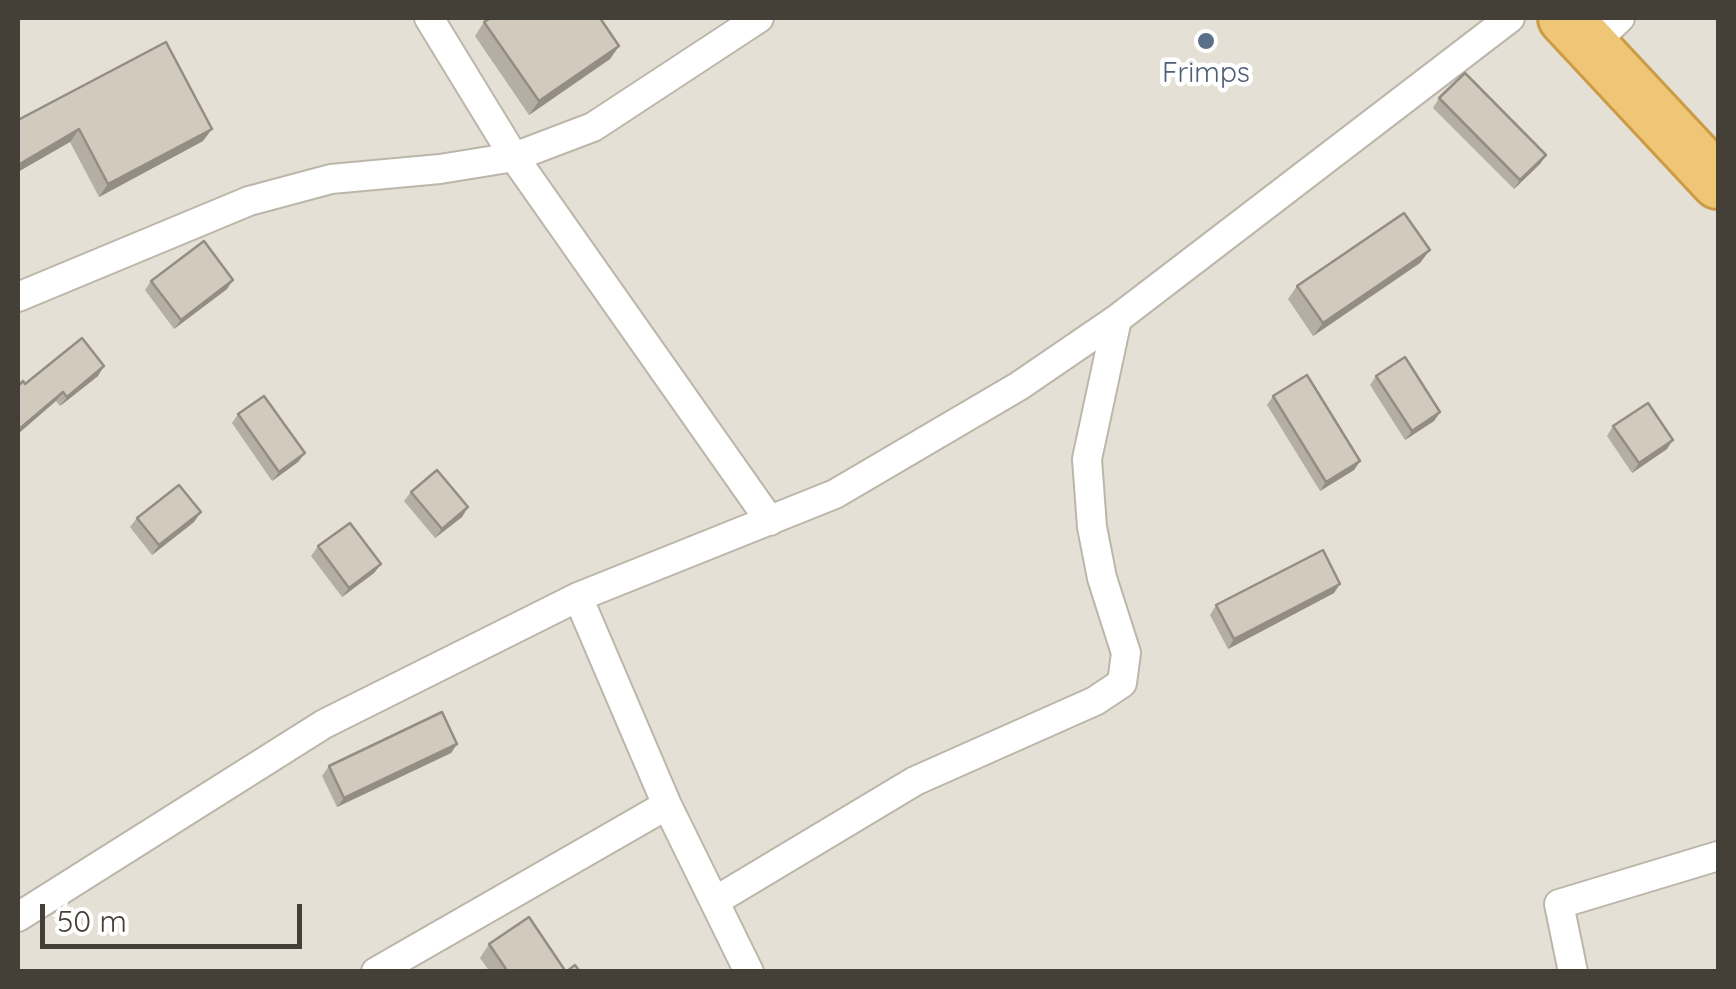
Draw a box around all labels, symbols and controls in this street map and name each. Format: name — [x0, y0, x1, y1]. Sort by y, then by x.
marker: Frimps — [1195, 30, 1217, 52]
place label: Frimps — [1162, 57, 1250, 91]
scale bar — [45, 884, 308, 946]
text: 50 m — [57, 902, 127, 940]

